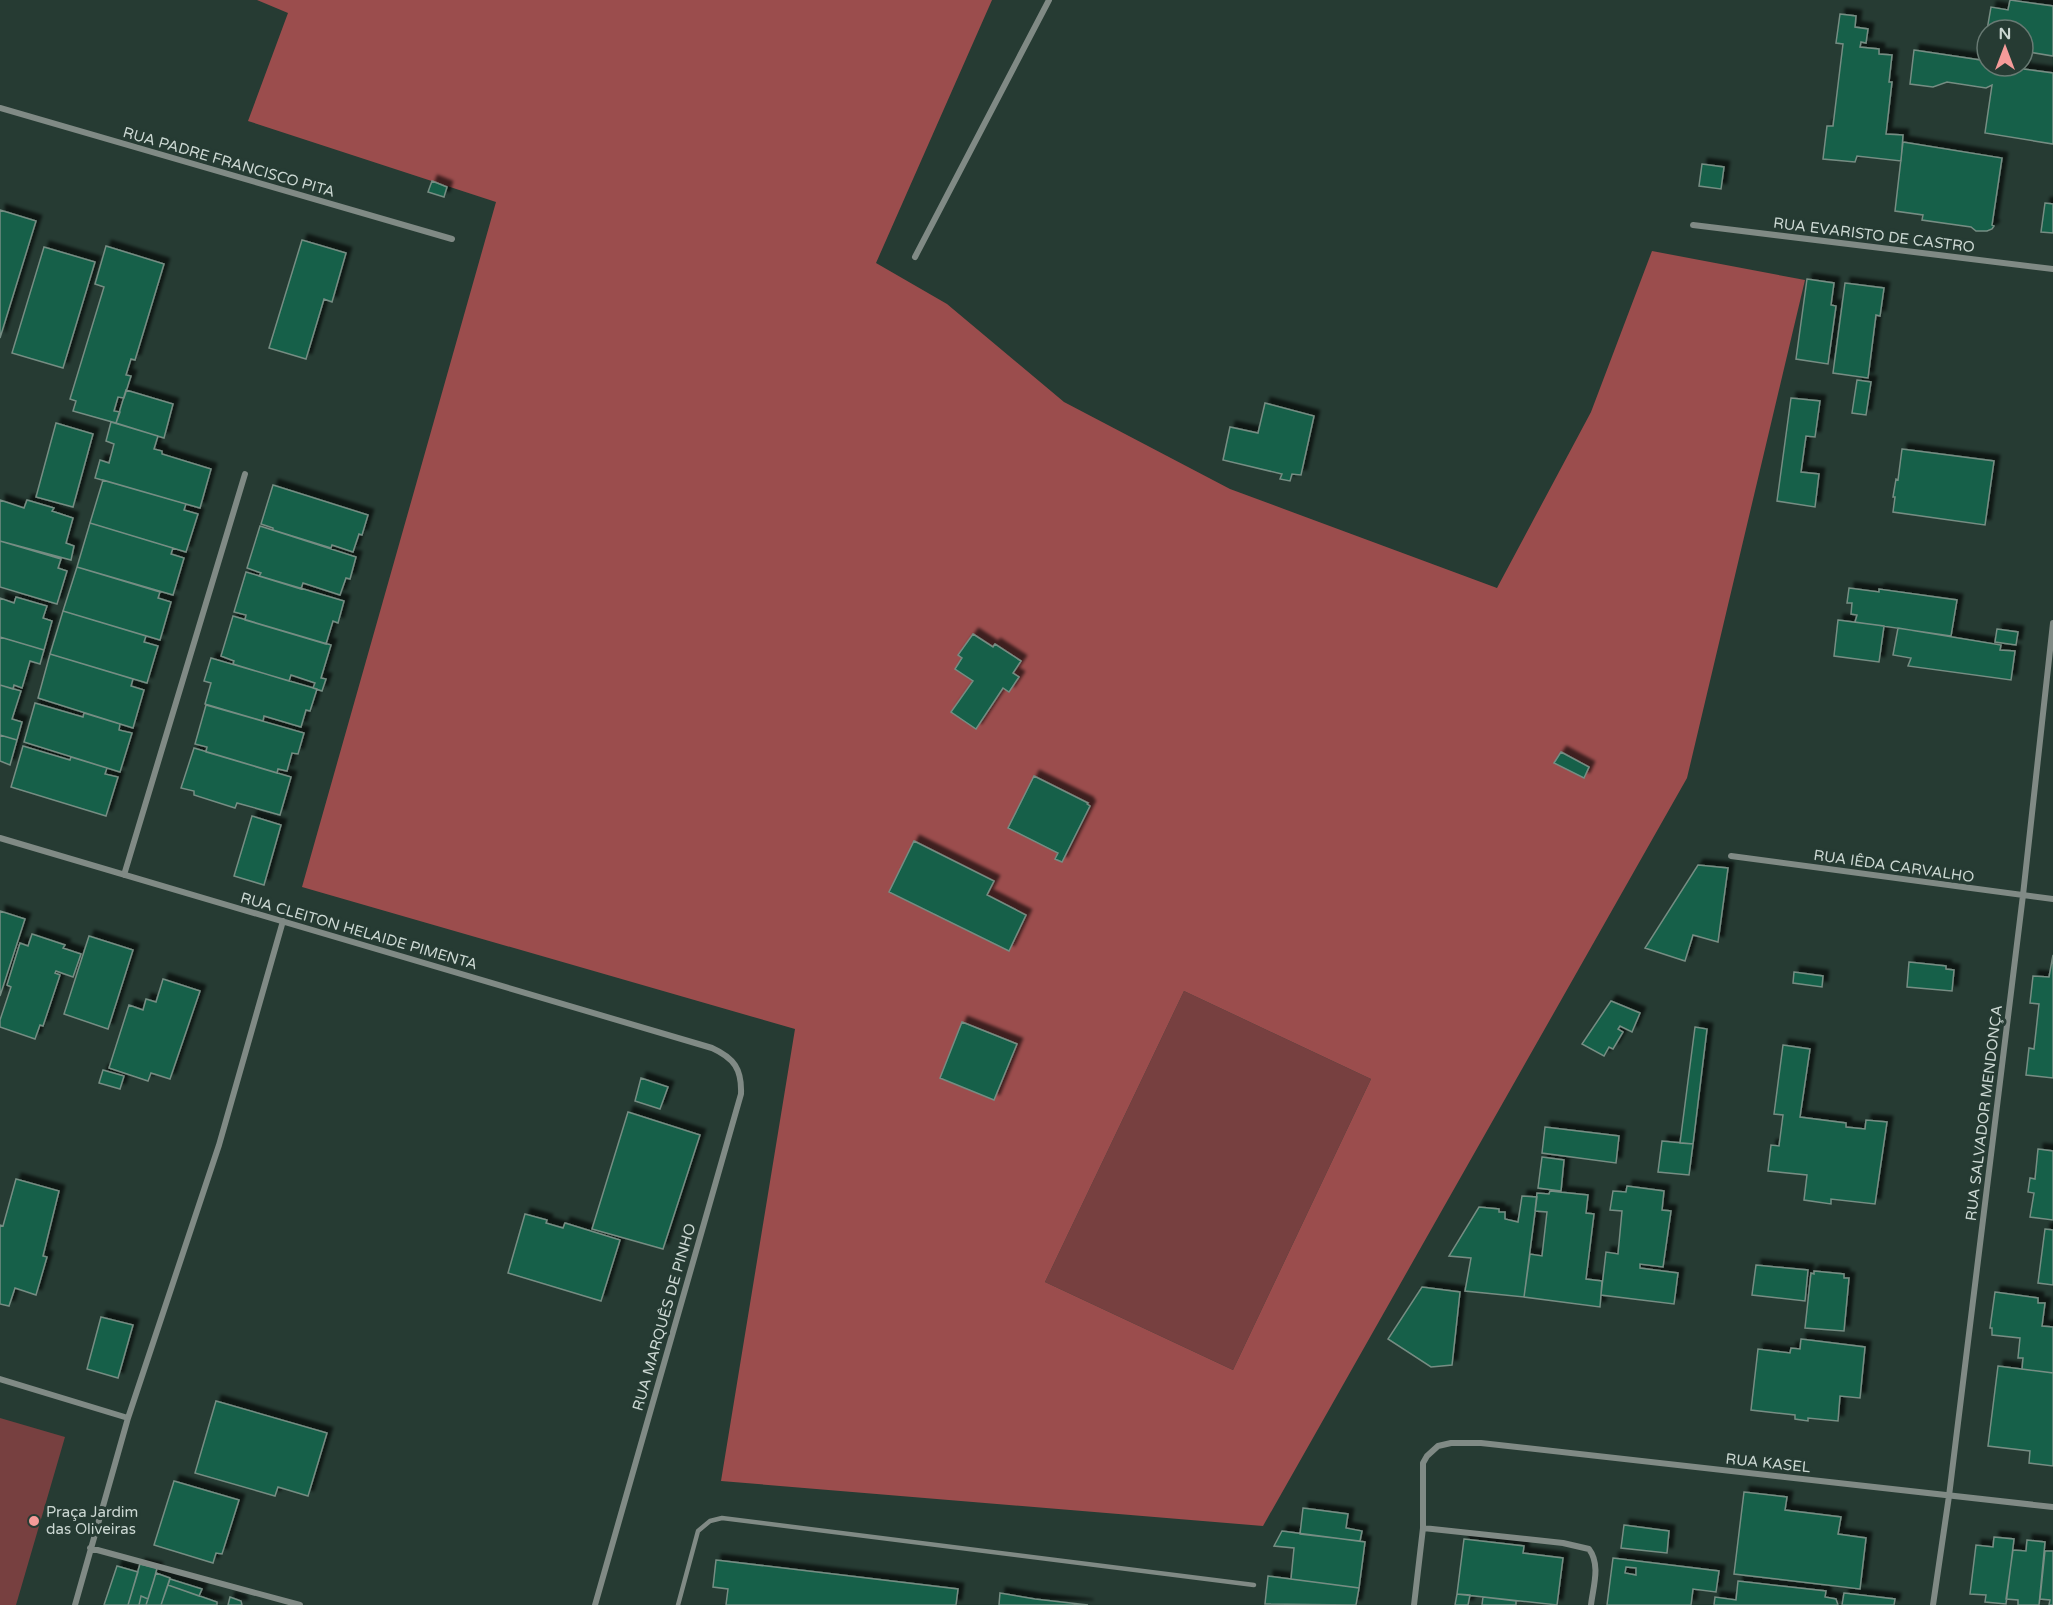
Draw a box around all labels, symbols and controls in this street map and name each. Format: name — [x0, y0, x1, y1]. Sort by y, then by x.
north arrow — [1975, 18, 2035, 78]
text: N — [1999, 24, 2011, 44]
street label: RUA PADRE FRANCISCO PITA — [121, 123, 337, 201]
street label: RUA EVARISTO DE CASTRO — [1772, 214, 1976, 256]
street label: RUA IÊDA CARVALHO — [1812, 846, 1976, 886]
street label: RUA CLEITON HELAIDE PIMENTA — [238, 888, 480, 974]
street label: RUA SALVADOR MENDONÇA — [1962, 1004, 2006, 1222]
street label: RUA MARQUÊS DE PINHO — [629, 1221, 699, 1413]
street label: RUA KASEL — [1725, 1450, 1812, 1476]
place label: Praça Jardim das Oliveiras — [46, 1503, 138, 1538]
marker: Praça Jardim das Oliveiras — [27, 1514, 41, 1528]

